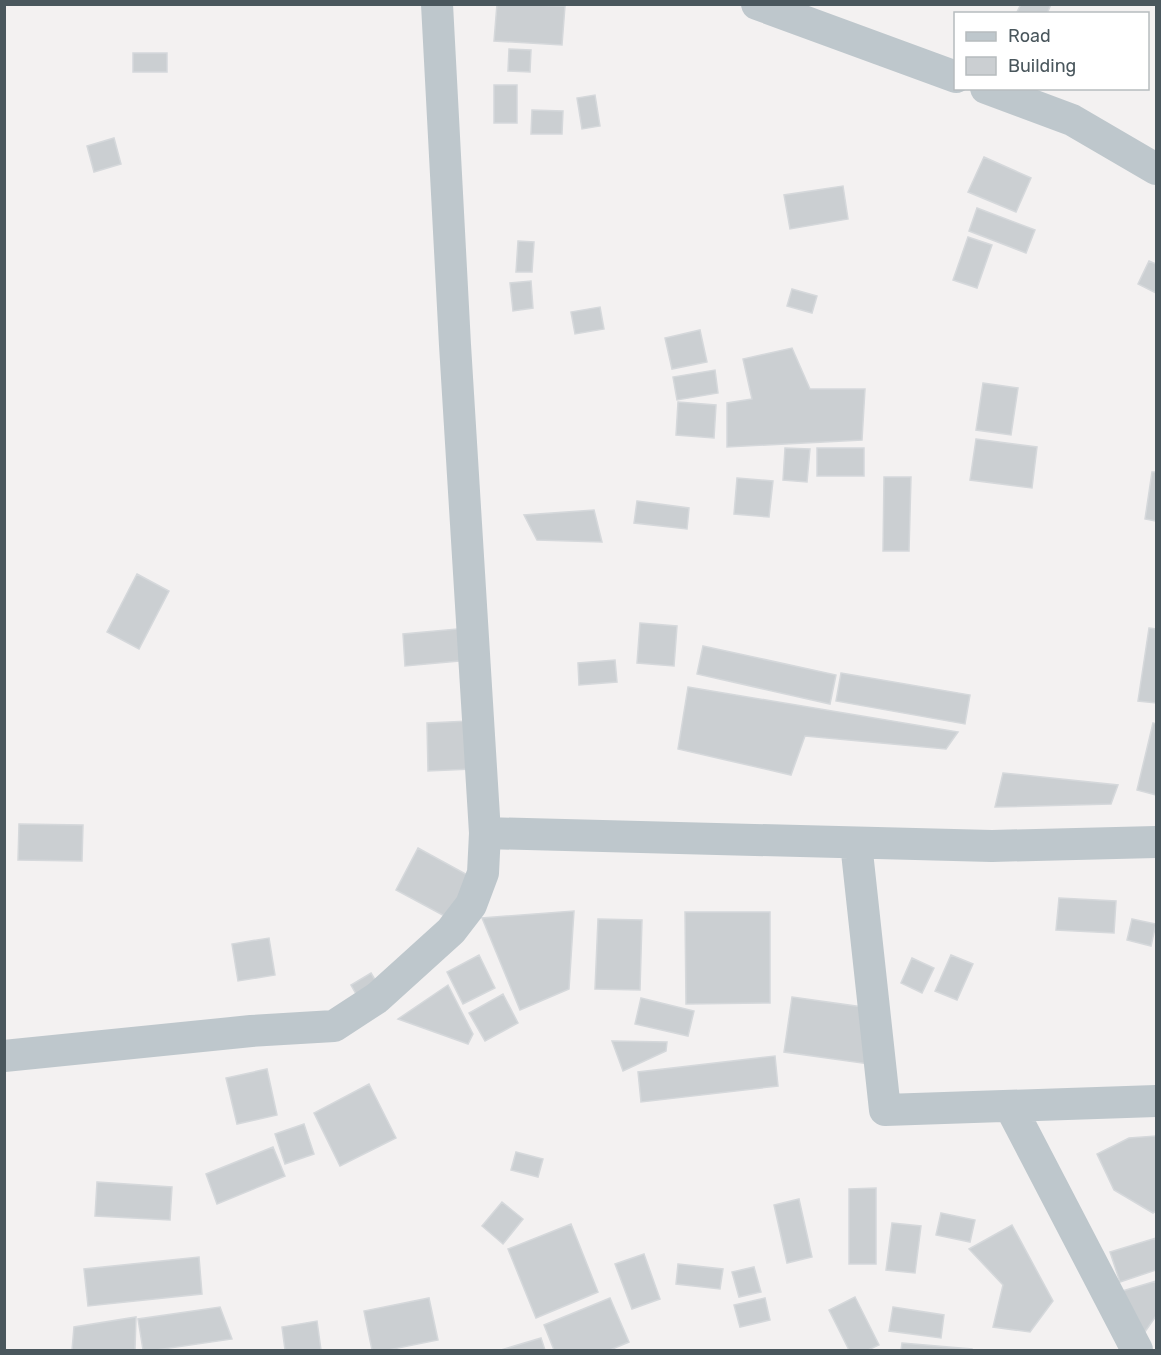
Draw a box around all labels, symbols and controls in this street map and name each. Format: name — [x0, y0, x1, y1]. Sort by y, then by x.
legend — [954, 12, 1149, 90]
text: Road — [1008, 25, 1051, 47]
text: Building — [1008, 55, 1076, 77]

